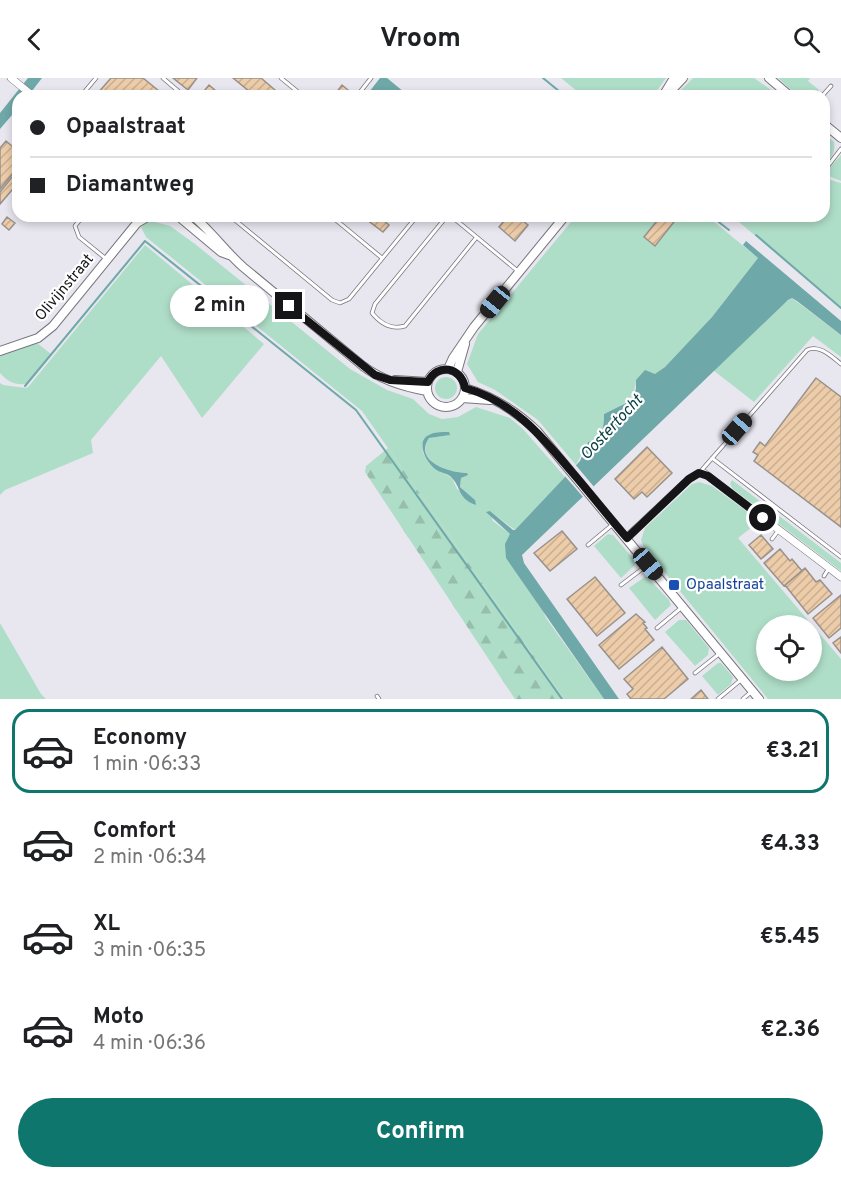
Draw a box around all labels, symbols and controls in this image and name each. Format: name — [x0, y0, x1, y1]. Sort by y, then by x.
text: Vroom — [380, 22, 461, 56]
icon: back — [18, 23, 51, 56]
icon: search — [790, 23, 823, 56]
text: Opaalstraat — [66, 114, 186, 141]
text: Diamantweg — [66, 172, 195, 199]
street label: Olivijnstraat — [31, 251, 99, 325]
car — [477, 282, 513, 322]
callout: 2 min — [169, 285, 268, 327]
route end — [275, 292, 302, 319]
text: 2 min — [193, 293, 246, 319]
water label: Oostertocht — [577, 390, 648, 465]
car — [718, 410, 756, 448]
route start — [749, 504, 776, 531]
car — [630, 544, 666, 584]
place label: Opaalstraat — [686, 576, 764, 595]
marker: Opaalstraat — [667, 578, 681, 592]
map controls — [756, 615, 822, 681]
button: locate — [756, 615, 822, 681]
icon: car — [21, 724, 75, 778]
text: Economy — [93, 725, 187, 752]
text: €3.21 — [766, 738, 820, 765]
text: 1 min · 06:33 — [93, 752, 201, 778]
icon: car — [21, 817, 75, 871]
text: Comfort — [93, 818, 176, 845]
text: €4.33 — [760, 831, 820, 858]
text: 2 min · 06:34 — [93, 845, 206, 871]
icon: car — [21, 910, 75, 964]
text: XL — [93, 911, 120, 938]
text: €5.45 — [760, 924, 820, 951]
text: 3 min · 06:35 — [93, 938, 206, 964]
icon: car — [21, 1003, 75, 1057]
text: Moto — [93, 1004, 144, 1031]
text: €2.36 — [761, 1017, 820, 1044]
text: 4 min · 06:36 — [93, 1031, 206, 1057]
button: Confirm — [18, 1098, 823, 1167]

